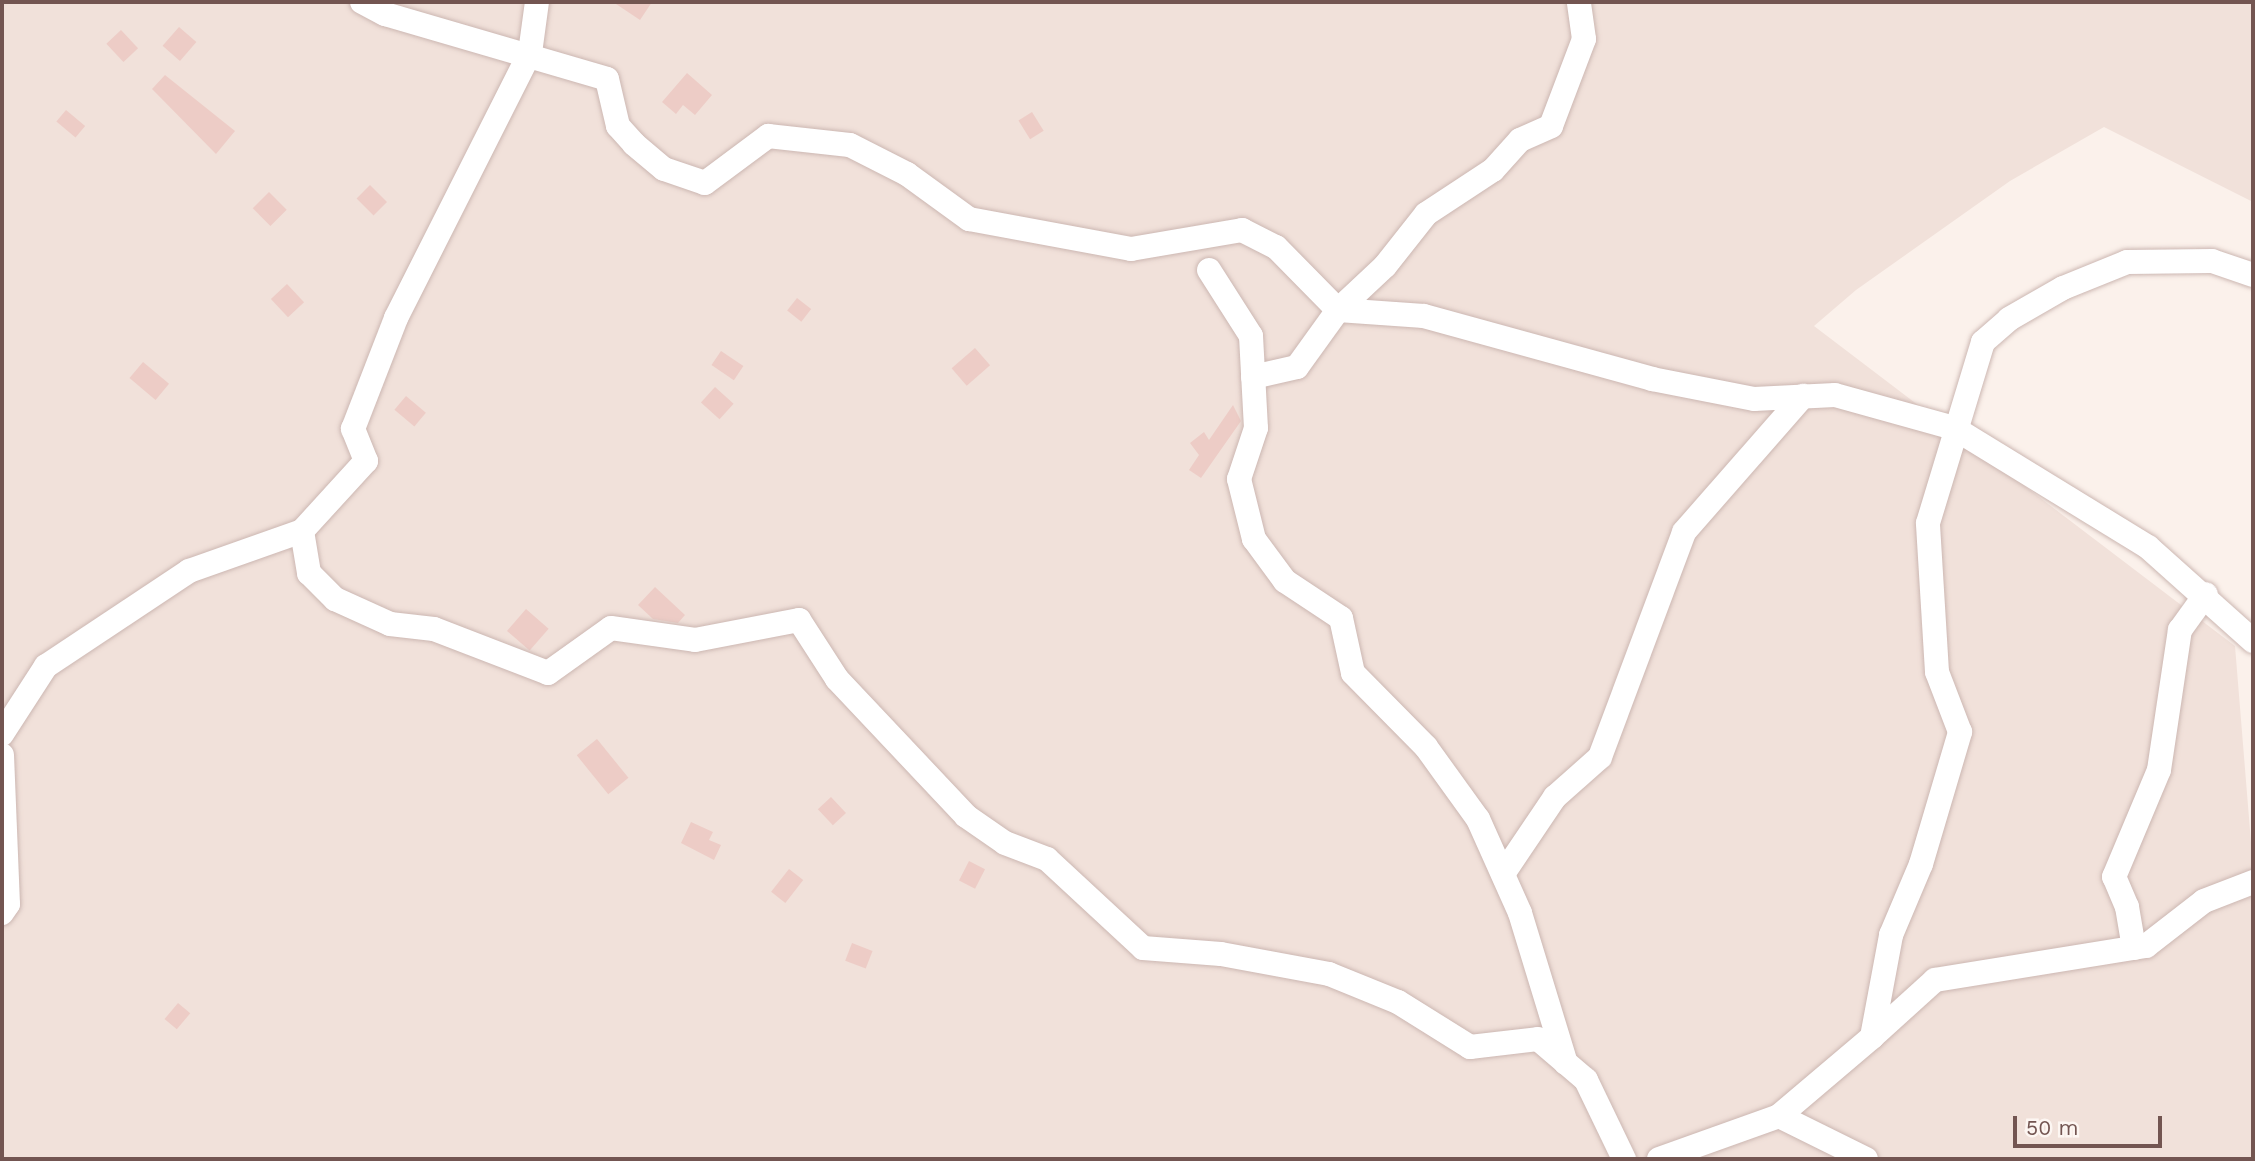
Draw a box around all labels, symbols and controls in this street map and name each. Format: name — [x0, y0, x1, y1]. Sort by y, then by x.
scale bar — [2017, 1102, 2166, 1146]
text: 50 m — [2026, 1115, 2078, 1140]

